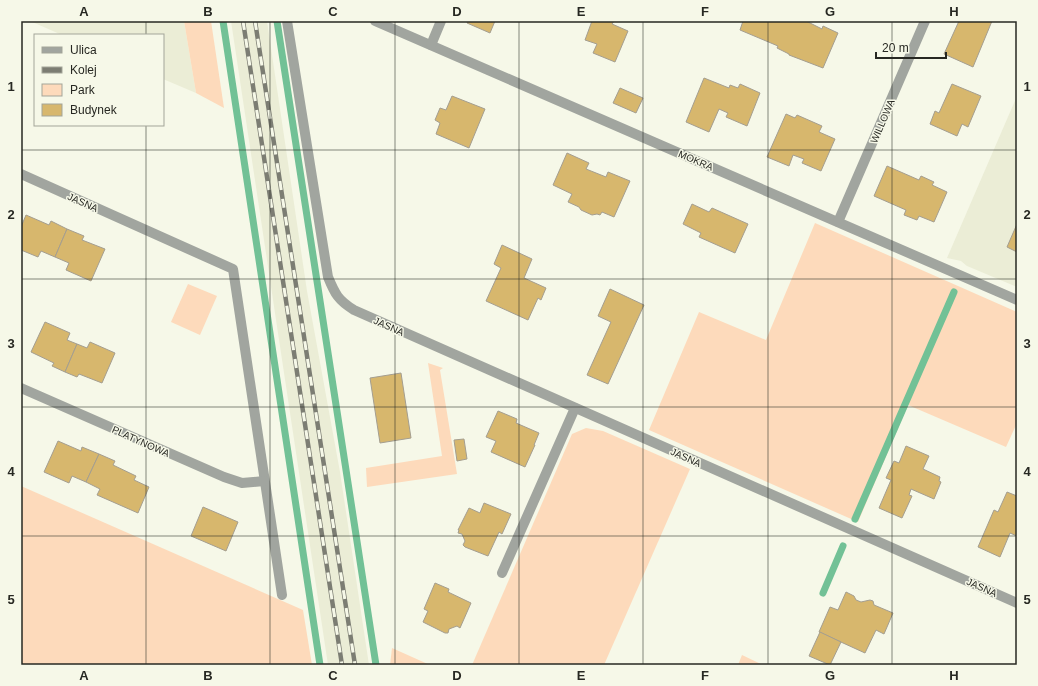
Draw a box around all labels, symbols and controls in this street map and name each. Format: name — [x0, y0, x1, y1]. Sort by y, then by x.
text: A — [79, 4, 89, 19]
text: B — [203, 4, 213, 19]
text: C — [328, 4, 338, 19]
text: D — [452, 4, 462, 19]
text: E — [577, 4, 586, 19]
text: F — [701, 4, 709, 19]
text: G — [825, 4, 835, 19]
text: H — [949, 4, 959, 19]
legend — [34, 34, 164, 126]
scale bar — [876, 34, 946, 60]
text: 20 m — [882, 41, 909, 55]
text: Ulica — [70, 43, 97, 57]
text: Kolej — [70, 63, 97, 77]
text: 1 — [7, 79, 15, 94]
text: 1 — [1023, 79, 1031, 94]
text: Park — [70, 83, 96, 97]
street label: WILLOWA — [868, 97, 897, 145]
text: Budynek — [70, 103, 118, 117]
street label: MOKRA — [677, 148, 715, 173]
street label: JASNA — [66, 191, 100, 214]
text: 2 — [7, 207, 15, 222]
text: 2 — [1023, 207, 1031, 222]
street label: JASNA — [372, 315, 406, 338]
text: 3 — [7, 336, 15, 351]
text: 3 — [1023, 336, 1031, 351]
street label: PLATYNOWA — [110, 424, 172, 459]
street label: JASNA — [669, 446, 703, 469]
text: 4 — [7, 464, 15, 479]
text: 4 — [1023, 464, 1031, 479]
street label: JASNA — [965, 576, 999, 599]
text: 5 — [7, 592, 15, 607]
text: 5 — [1023, 592, 1031, 607]
text: A — [79, 668, 89, 683]
text: B — [203, 668, 213, 683]
text: C — [328, 668, 338, 683]
text: D — [452, 668, 462, 683]
text: E — [577, 668, 586, 683]
text: F — [701, 668, 709, 683]
text: G — [825, 668, 835, 683]
text: H — [949, 668, 959, 683]

